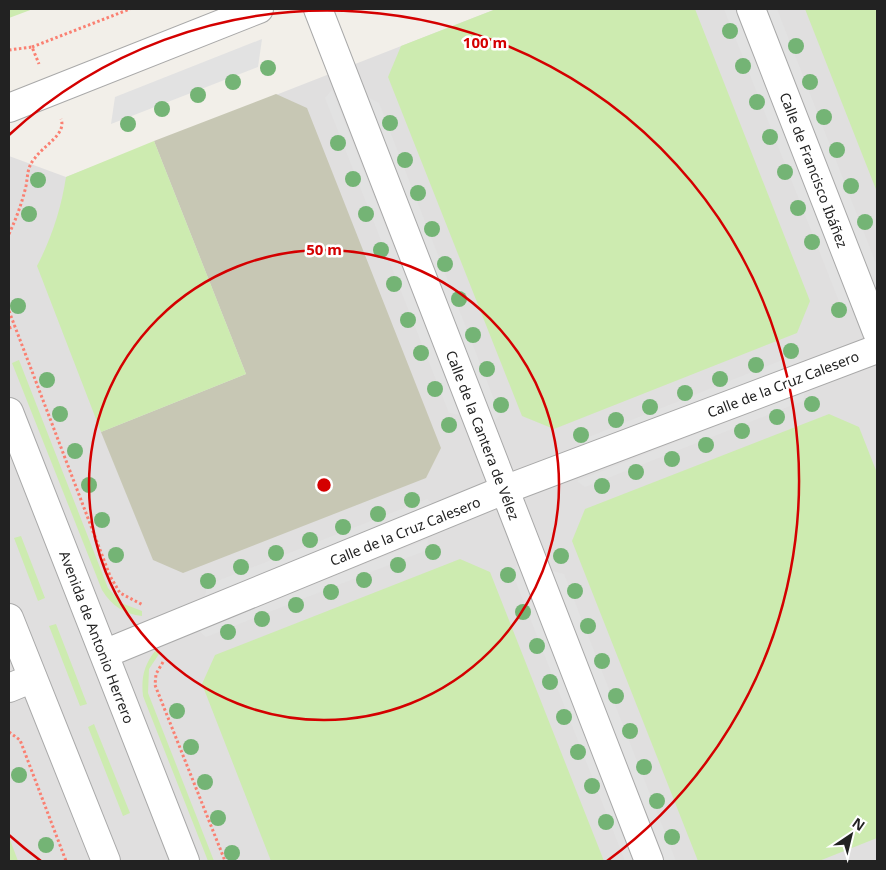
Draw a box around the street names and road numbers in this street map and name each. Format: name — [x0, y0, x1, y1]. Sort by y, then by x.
street label: Calle de Francisco Ibáñez — [776, 90, 853, 251]
street label: Calle de la Cruz Calesero — [704, 346, 862, 422]
street label: Calle de la Cantera de Vélez — [442, 348, 524, 523]
street label: Calle de la Cruz Calesero — [327, 492, 483, 570]
street label: Avenida de Antonio Herrero — [55, 548, 139, 726]

